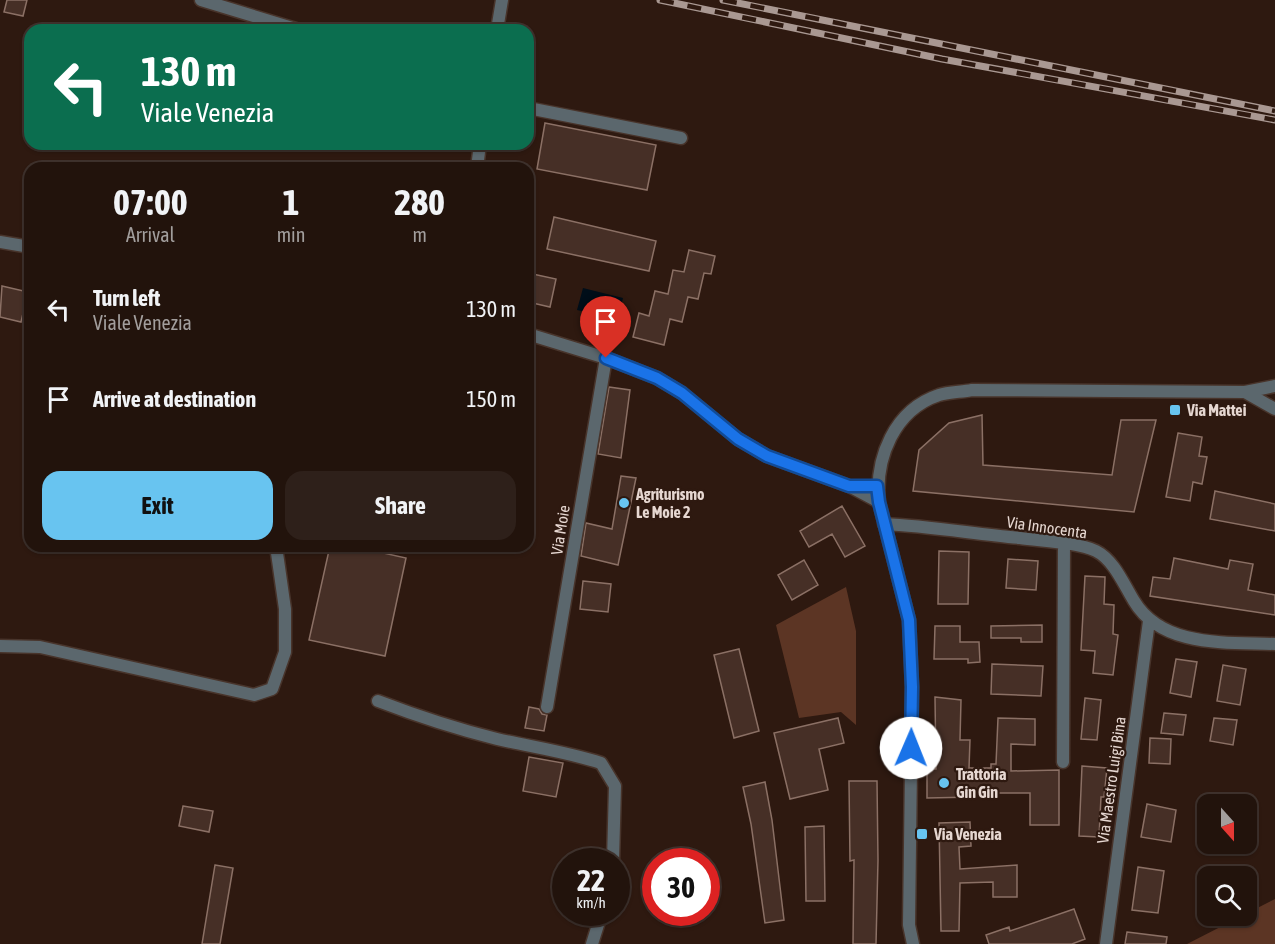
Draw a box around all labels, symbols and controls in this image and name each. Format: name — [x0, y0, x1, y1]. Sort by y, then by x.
text: 130 m — [141, 47, 236, 95]
icon: left — [42, 48, 120, 126]
text: Viale Venezia — [141, 97, 274, 128]
text: 07:00 — [113, 181, 188, 223]
text: 1 — [283, 181, 299, 223]
text: 280 — [394, 181, 445, 223]
text: Arrival — [126, 223, 175, 246]
text: min — [277, 223, 305, 246]
text: m — [412, 223, 427, 246]
text: Turn left — [93, 285, 160, 311]
icon: left — [42, 293, 75, 326]
text: 130 m — [466, 296, 516, 322]
pin — [580, 296, 631, 358]
icon: arrive — [589, 305, 622, 338]
text: Viale Venezia — [93, 311, 192, 334]
icon: arrive — [42, 383, 75, 416]
text: Arrive at destination — [93, 386, 256, 412]
text: 150 m — [466, 386, 516, 412]
place label: Via Mattei — [1186, 401, 1247, 419]
marker: Via Mattei — [1168, 403, 1182, 417]
button: Exit — [42, 471, 273, 540]
button: Share — [285, 471, 516, 540]
place label: Agriturismo Le Moie 2 — [635, 485, 705, 521]
marker: Agriturismo Le Moie 2 — [617, 496, 631, 510]
street label: Via Moie — [547, 504, 573, 556]
street label: Via Innocenta — [1006, 512, 1088, 542]
street label: Via Maestro Luigi Bina — [1093, 715, 1130, 845]
position arrow — [879, 716, 943, 780]
place label: Trattoria Gin Gin — [956, 765, 1006, 801]
marker: Trattoria Gin Gin — [937, 776, 951, 790]
north arrow — [1197, 794, 1257, 854]
map controls — [1197, 794, 1257, 926]
place label: Via Venezia — [933, 825, 1002, 843]
marker: Via Venezia — [915, 827, 929, 841]
speed limit sign: 30 — [642, 848, 720, 926]
text: 22 — [577, 863, 605, 897]
button: search — [1197, 866, 1257, 926]
text: km/h — [576, 894, 606, 911]

